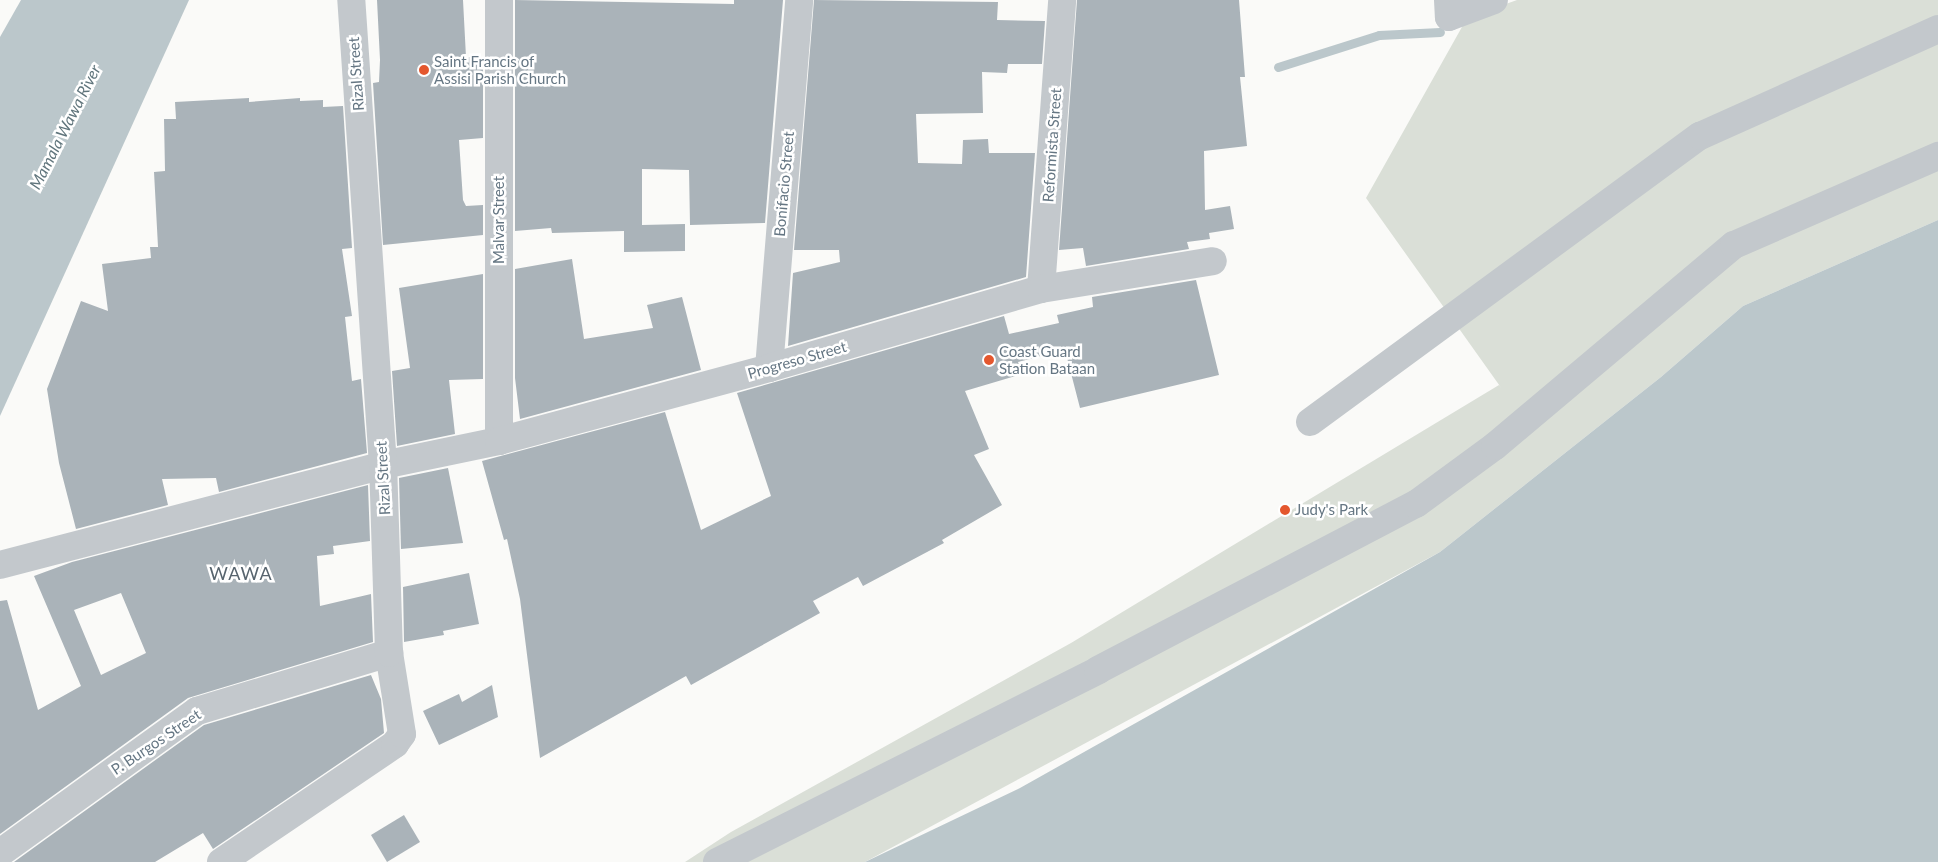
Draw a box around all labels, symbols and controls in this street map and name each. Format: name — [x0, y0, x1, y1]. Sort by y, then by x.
street label: Rizal Street — [344, 36, 368, 112]
place label: Saint Francis of Assisi Parish Church — [434, 52, 566, 87]
water label: Mamala Wawa River — [25, 61, 105, 193]
marker: Saint Francis of Assisi Parish Church — [418, 64, 430, 76]
street label: Reformista Street — [1039, 87, 1065, 203]
street label: Bonifacio Street — [770, 131, 798, 237]
street label: Malvar Street — [490, 176, 508, 264]
street label: Progreso Street — [746, 337, 848, 383]
place label: Coast Guard Station Bataan — [999, 342, 1095, 377]
marker: Coast Guard Station Bataan — [983, 354, 995, 366]
street label: Rizal Street — [372, 441, 394, 515]
place label: Judy's Park — [1295, 501, 1368, 519]
marker: Judy's Park — [1279, 504, 1291, 516]
district label: WAWA — [209, 562, 273, 584]
street label: P. Burgos Street — [108, 705, 204, 779]

